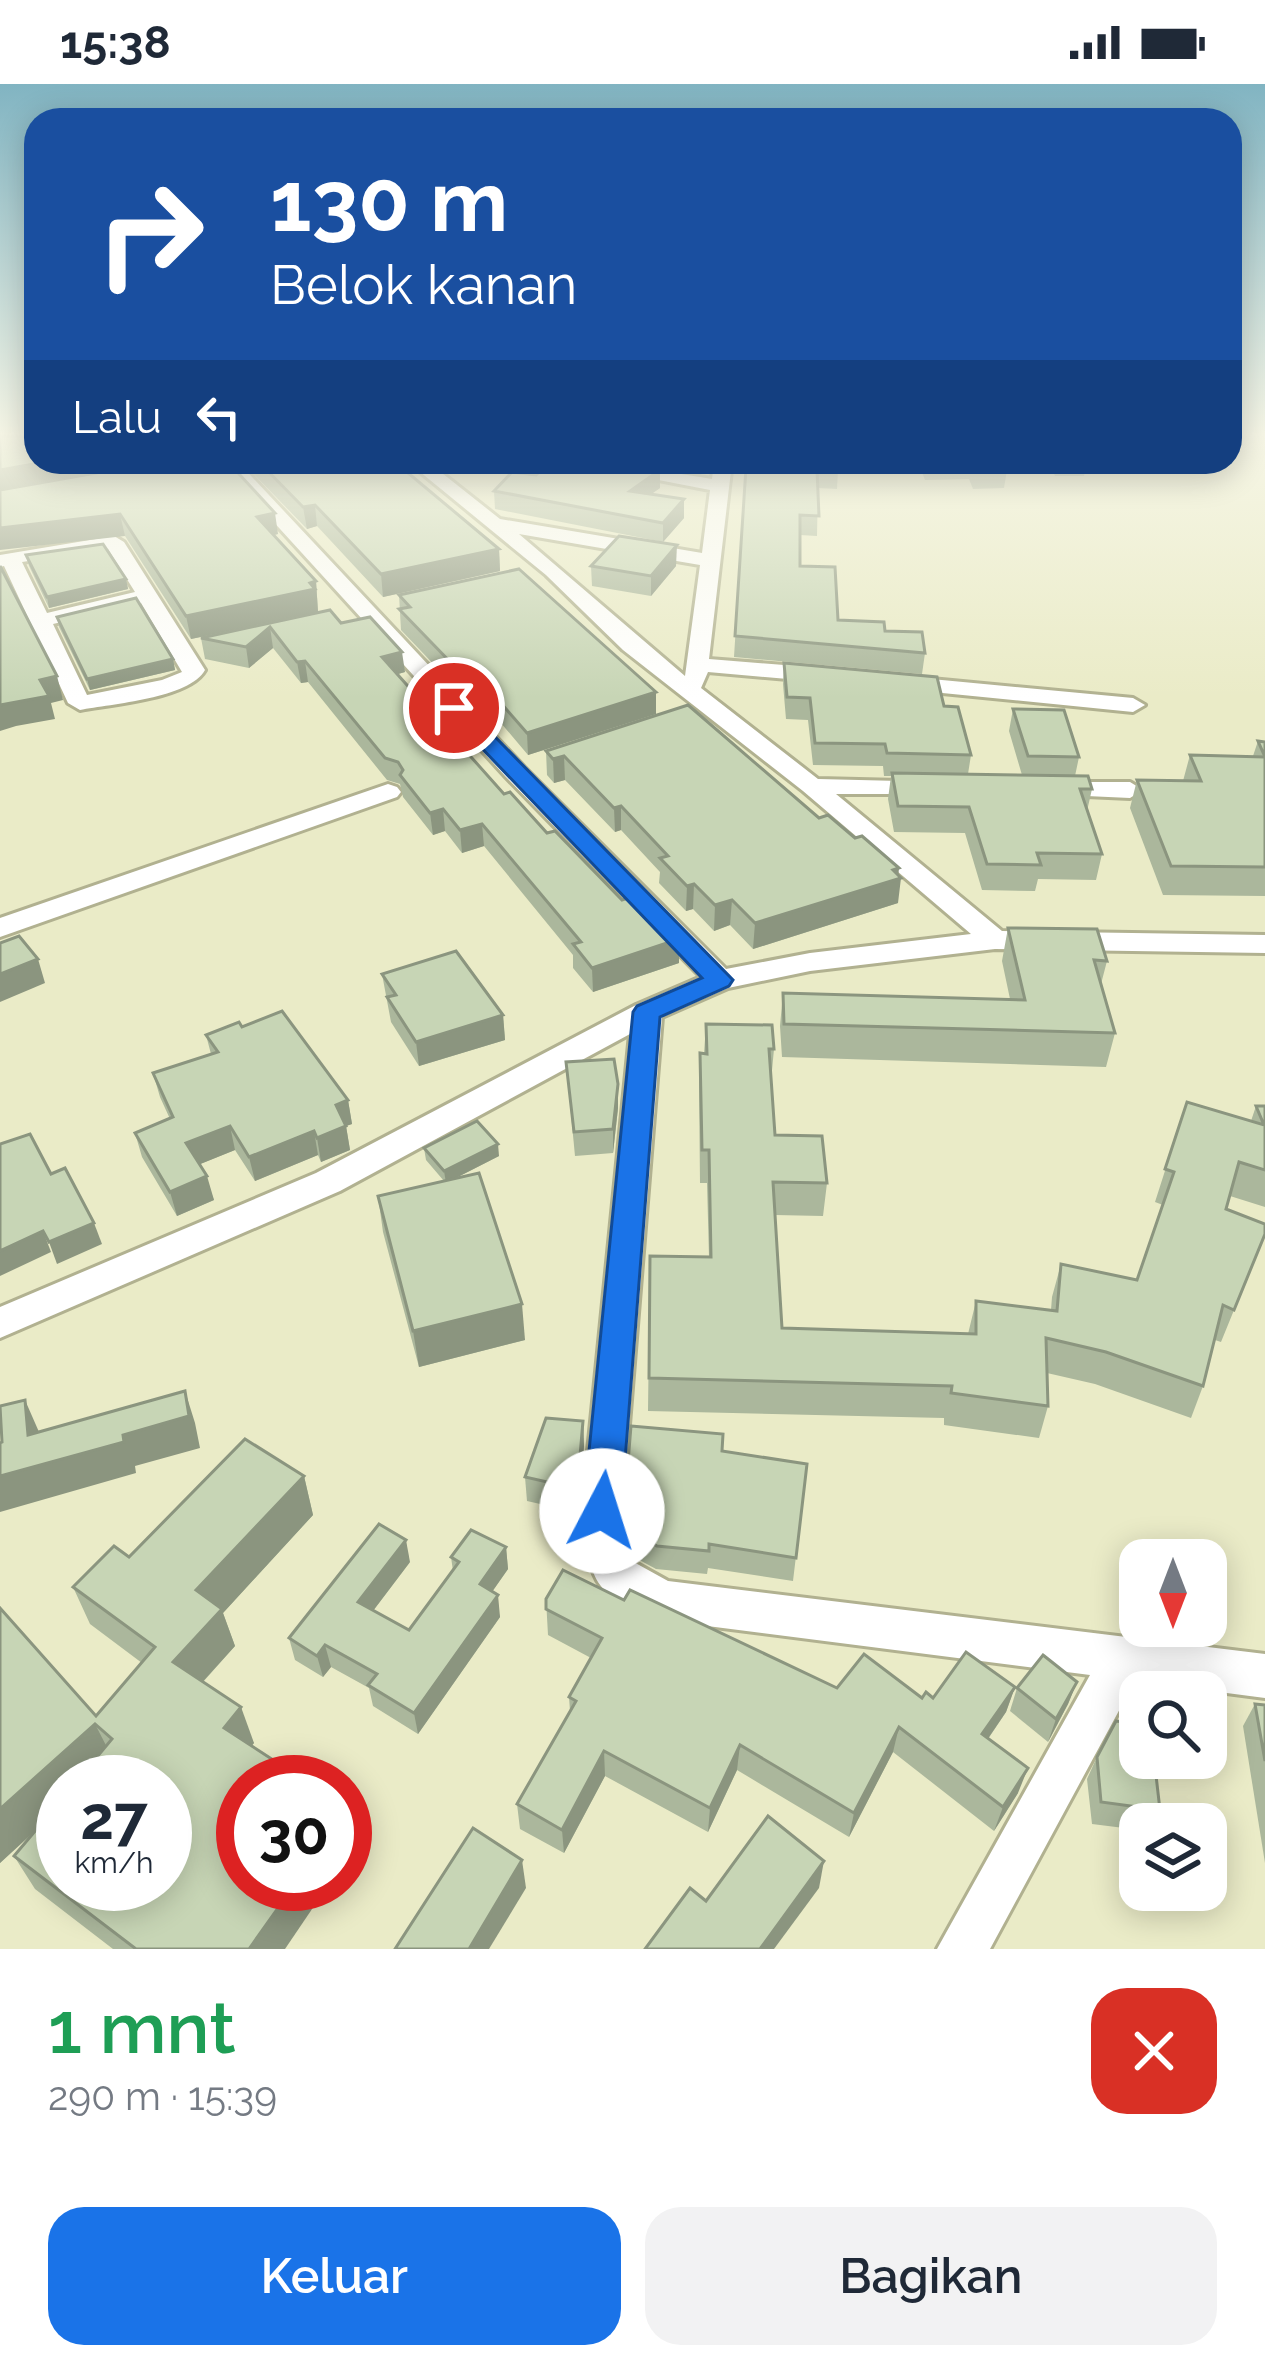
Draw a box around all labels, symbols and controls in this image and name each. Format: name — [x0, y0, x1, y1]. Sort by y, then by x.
text: 15:38 — [60, 16, 171, 69]
text: 130 m — [270, 152, 508, 251]
icon: right — [72, 156, 228, 312]
text: Belok kanan — [270, 253, 577, 317]
icon: left — [186, 384, 252, 450]
text: Lalu — [72, 391, 162, 444]
pin — [403, 657, 505, 759]
icon: arrive — [421, 675, 487, 741]
position arrow — [539, 1448, 665, 1574]
north arrow — [1119, 1539, 1227, 1647]
map controls — [1119, 1539, 1227, 1911]
button: search — [1119, 1671, 1227, 1779]
speed limit sign: 30 — [216, 1755, 372, 1911]
text: 27 — [80, 1783, 148, 1853]
button: layers — [1119, 1803, 1227, 1911]
text: km/h — [74, 1845, 154, 1880]
text: 1 mnt — [48, 1985, 236, 2070]
button: close — [1091, 1988, 1217, 2114]
text: 290 m · 15:39 — [48, 2073, 277, 2119]
button: Keluar — [48, 2207, 621, 2345]
button: Bagikan — [645, 2207, 1217, 2345]

